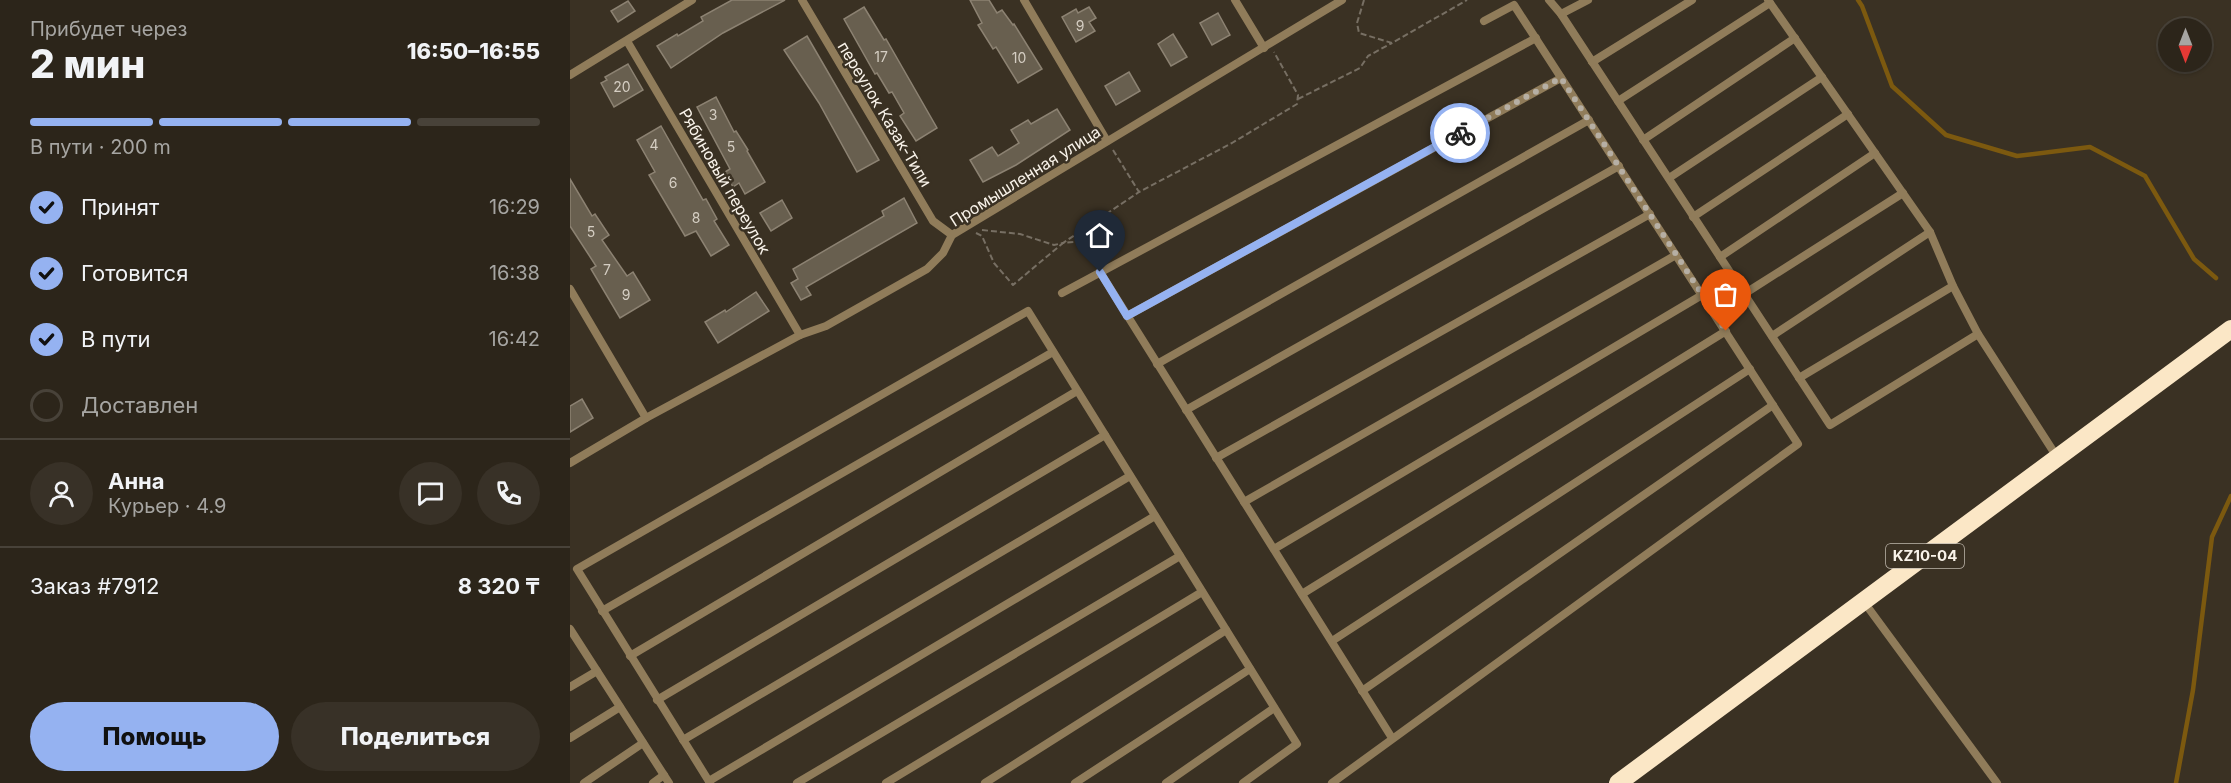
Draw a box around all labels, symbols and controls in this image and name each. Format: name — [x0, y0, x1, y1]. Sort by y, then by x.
text: Прибудет через — [30, 17, 187, 41]
house number: 9 — [1076, 17, 1084, 34]
north arrow — [2158, 18, 2212, 72]
map controls — [2158, 18, 2212, 72]
text: 16:50–16:55 — [407, 38, 540, 64]
street label: переулок Казак-Тили — [834, 38, 936, 190]
text: 2 мин — [30, 40, 145, 87]
house number: 17 — [874, 48, 888, 65]
house number: 10 — [1012, 49, 1026, 66]
house number: 20 — [613, 78, 631, 95]
courier — [1430, 103, 1490, 163]
street label: Рябиновый переулок — [675, 104, 775, 258]
house number: 3 — [709, 106, 717, 123]
icon: bike — [1444, 117, 1477, 150]
street label: Промышленная улица — [946, 121, 1104, 231]
text: В пути · 200 m — [30, 135, 171, 159]
house number: 4 — [649, 136, 659, 153]
house number: 5 — [727, 138, 735, 155]
house number: 6 — [669, 174, 677, 191]
icon: check — [30, 191, 63, 224]
text: Принят — [81, 194, 159, 220]
text: 16:29 — [489, 195, 540, 219]
house number: 8 — [692, 209, 700, 226]
pin — [1074, 210, 1125, 272]
icon: home — [1083, 219, 1116, 252]
house number: 5 — [587, 223, 595, 240]
icon: check — [30, 257, 63, 290]
text: Готовится — [81, 260, 188, 286]
text: 16:38 — [489, 261, 540, 285]
house number: 7 — [603, 261, 611, 278]
pin — [1700, 269, 1751, 331]
icon: bag — [1709, 278, 1742, 311]
house number: 9 — [622, 286, 630, 303]
icon: check — [30, 323, 63, 356]
text: В пути — [81, 326, 150, 352]
text: 16:42 — [489, 327, 540, 351]
text: Доставлен — [81, 392, 198, 418]
button: person — [30, 462, 93, 525]
button: chat — [399, 462, 462, 525]
button: phone — [477, 462, 540, 525]
text: Анна — [108, 468, 165, 494]
text: Курьер · 4.9 — [108, 494, 227, 518]
road number: KZ10-04 — [1886, 544, 1964, 568]
text: Заказ #7912 — [30, 573, 159, 599]
text: 8 320 ₸ — [458, 573, 540, 599]
button: Помощь — [30, 702, 279, 771]
button: Поделиться — [291, 702, 540, 771]

